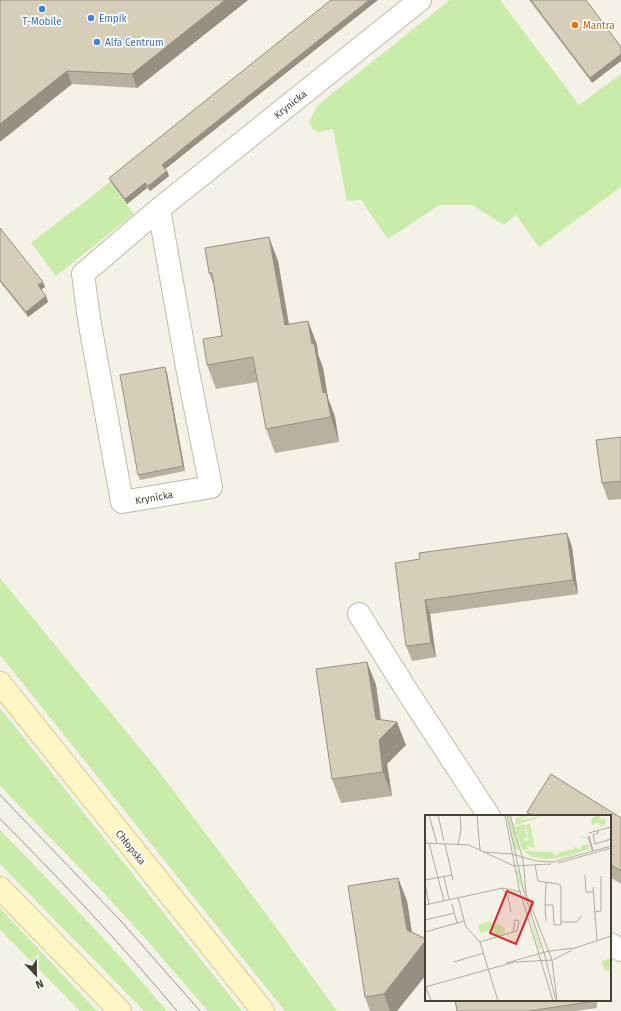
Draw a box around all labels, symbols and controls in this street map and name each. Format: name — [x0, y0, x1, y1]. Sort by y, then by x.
marker: T-Mobile — [37, 4, 47, 14]
marker: Empik — [86, 13, 96, 23]
place label: Empik — [99, 13, 128, 25]
place label: T-Mobile — [22, 16, 62, 28]
marker: Mantra — [570, 20, 580, 30]
place label: Mantra — [583, 20, 615, 32]
marker: Alfa Centrum — [92, 37, 102, 47]
place label: Alfa Centrum — [105, 37, 163, 49]
street label: Krynicka — [272, 88, 309, 122]
street label: Krynicka — [134, 489, 174, 507]
inset map — [425, 815, 611, 1001]
street label: Chłopska — [113, 828, 148, 867]
north arrow — [16, 955, 56, 995]
text: N — [34, 976, 45, 991]

